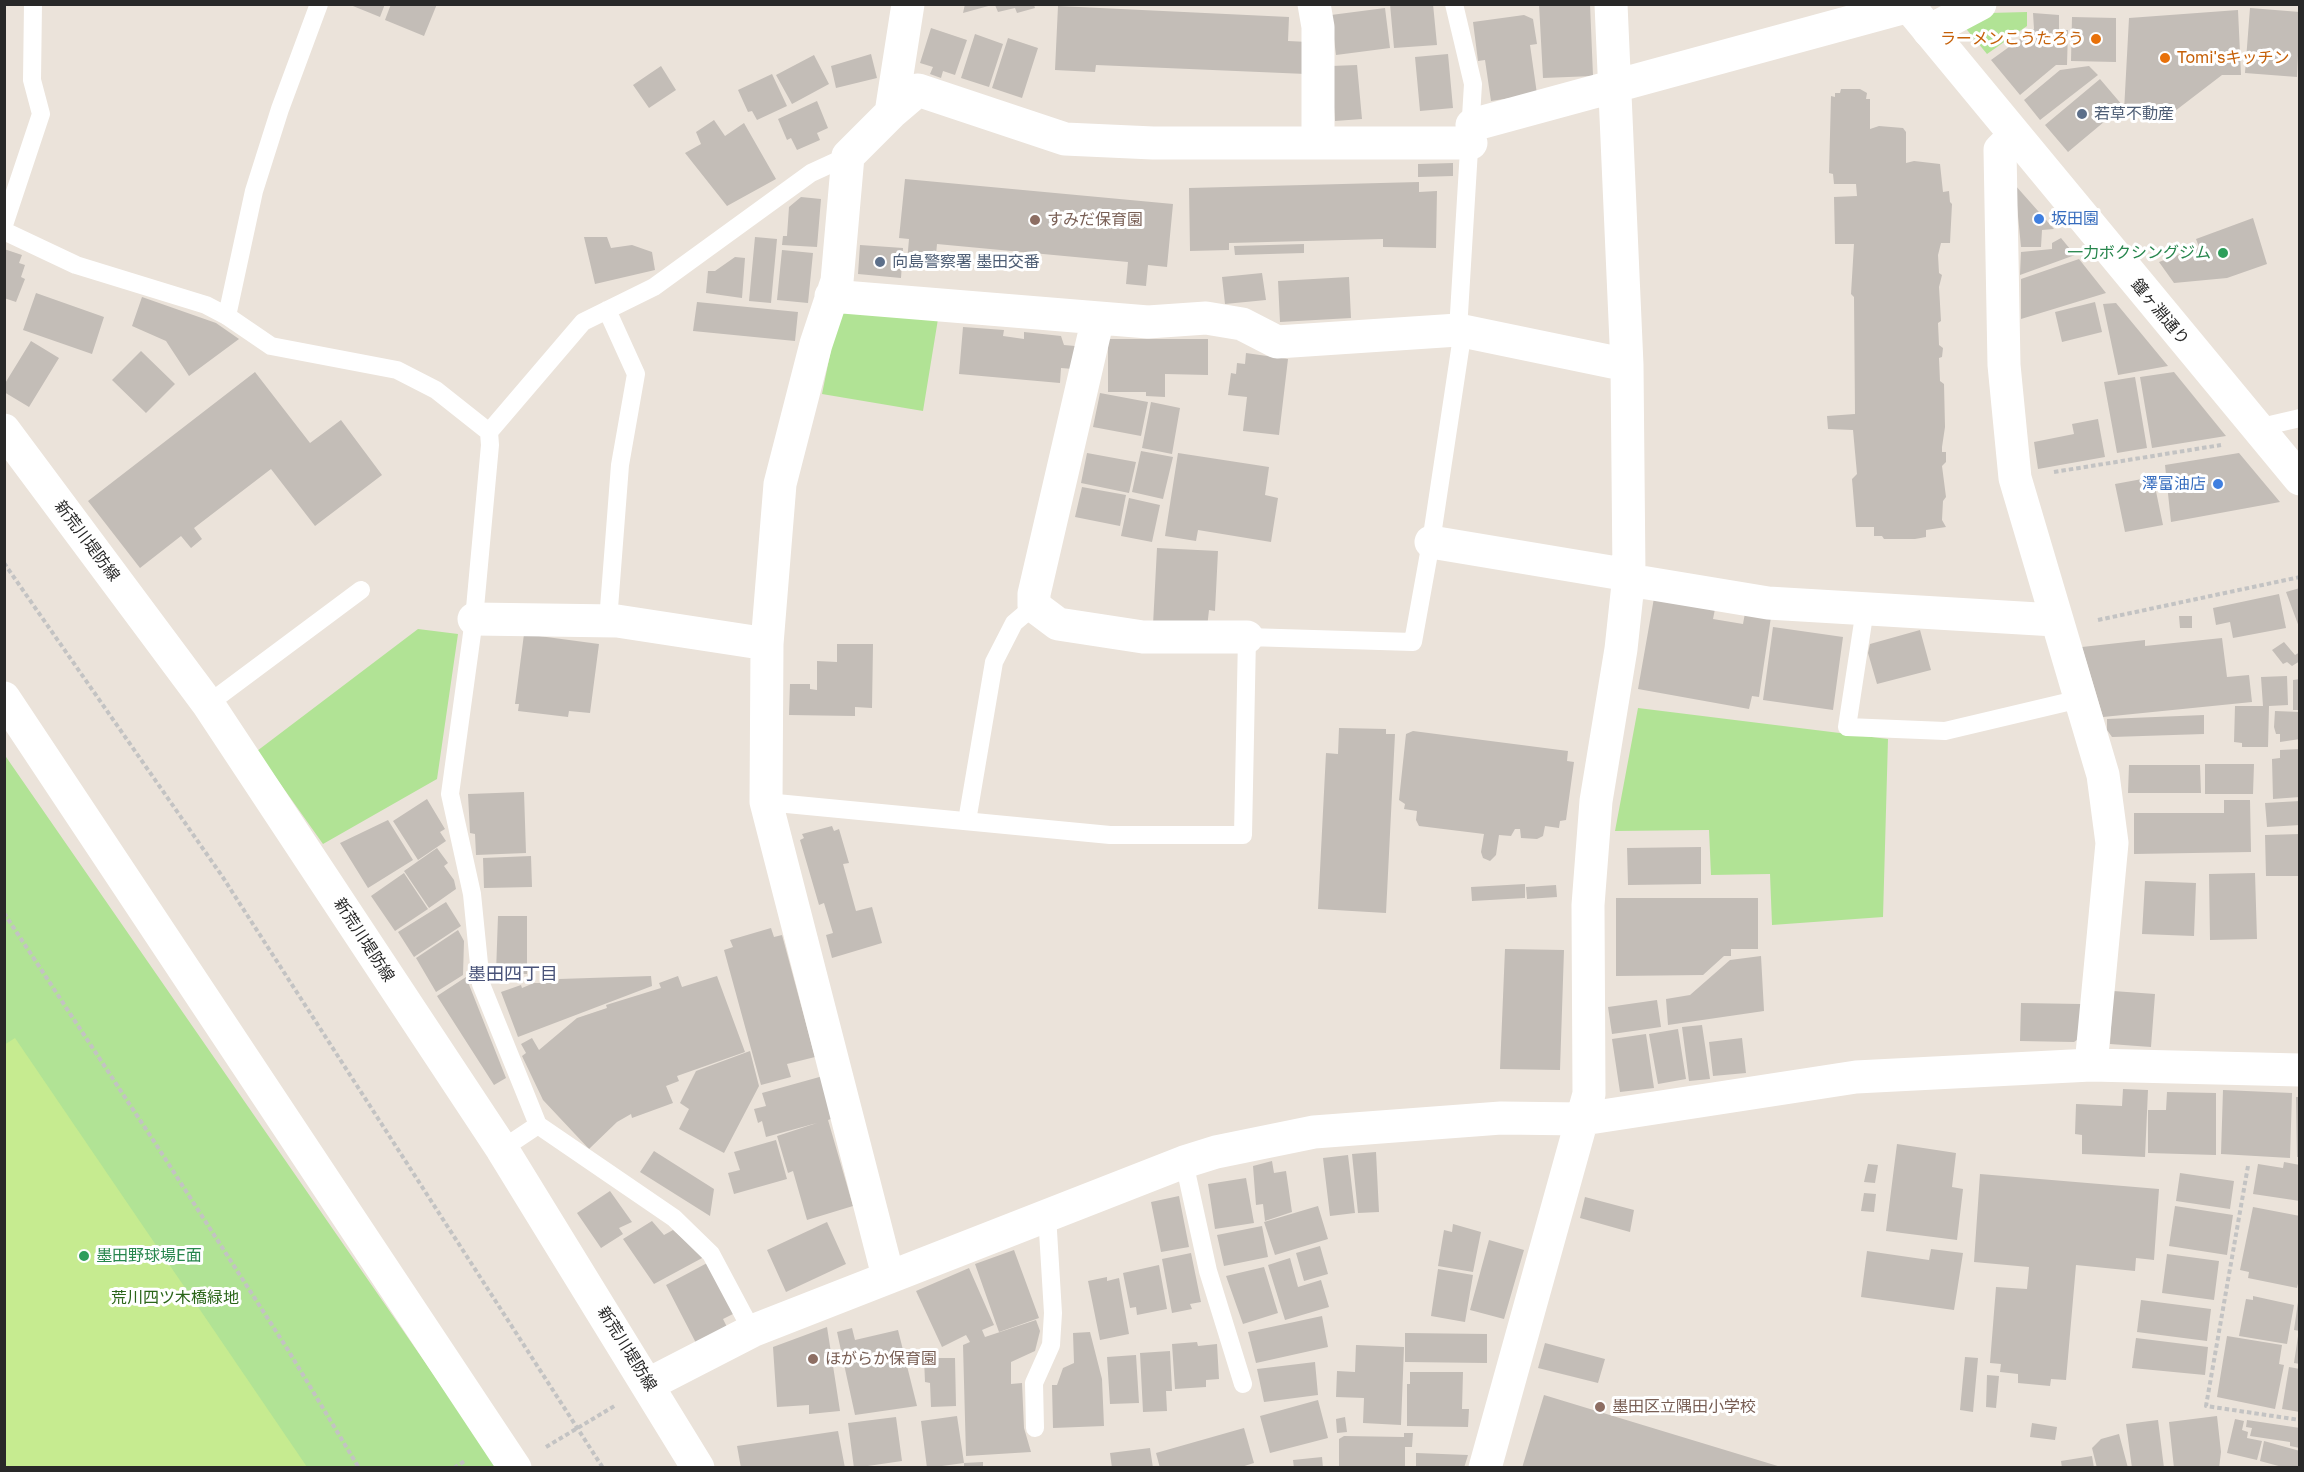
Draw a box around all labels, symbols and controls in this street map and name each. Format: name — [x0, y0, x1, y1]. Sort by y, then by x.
place label: ラーメンこうたろう — [1940, 29, 2084, 49]
marker: ラーメンこうたろう — [2089, 32, 2103, 46]
place label: Tomi'sキッチン — [2177, 48, 2290, 68]
marker: Tomi'sキッチン — [2158, 51, 2172, 65]
place label: 若草不動産 — [2094, 104, 2174, 124]
marker: 若草不動産 — [2075, 107, 2089, 121]
place label: 坂田園 — [2051, 209, 2099, 229]
place label: すみだ保育園 — [1047, 210, 1143, 230]
marker: 坂田園 — [2032, 212, 2046, 226]
marker: すみだ保育園 — [1028, 213, 1042, 227]
place label: 一力ボクシングジム — [2067, 243, 2211, 263]
marker: 一力ボクシングジム — [2216, 246, 2230, 260]
place label: 向島警察署 墨田交番 — [892, 252, 1040, 272]
marker: 向島警察署 墨田交番 — [873, 255, 887, 269]
street label: 鐘ヶ淵通り — [2127, 275, 2193, 349]
place label: 澤富油店 — [2142, 474, 2206, 494]
marker: 澤富油店 — [2211, 477, 2225, 491]
street label: 新荒川堤防線 — [50, 497, 124, 585]
street label: 新荒川堤防線 — [330, 895, 398, 985]
district label: 墨田四丁目 — [468, 963, 558, 985]
place label: 墨田野球場E面 — [96, 1246, 202, 1266]
marker: 墨田野球場E面 — [77, 1249, 91, 1263]
park label: 荒川四ツ木橋緑地 — [111, 1288, 239, 1308]
street label: 新荒川堤防線 — [593, 1303, 661, 1395]
place label: ほがらか保育園 — [825, 1349, 937, 1369]
marker: ほがらか保育園 — [806, 1352, 820, 1366]
place label: 墨田区立隅田小学校 — [1612, 1397, 1756, 1417]
marker: 墨田区立隅田小学校 — [1593, 1400, 1607, 1414]

